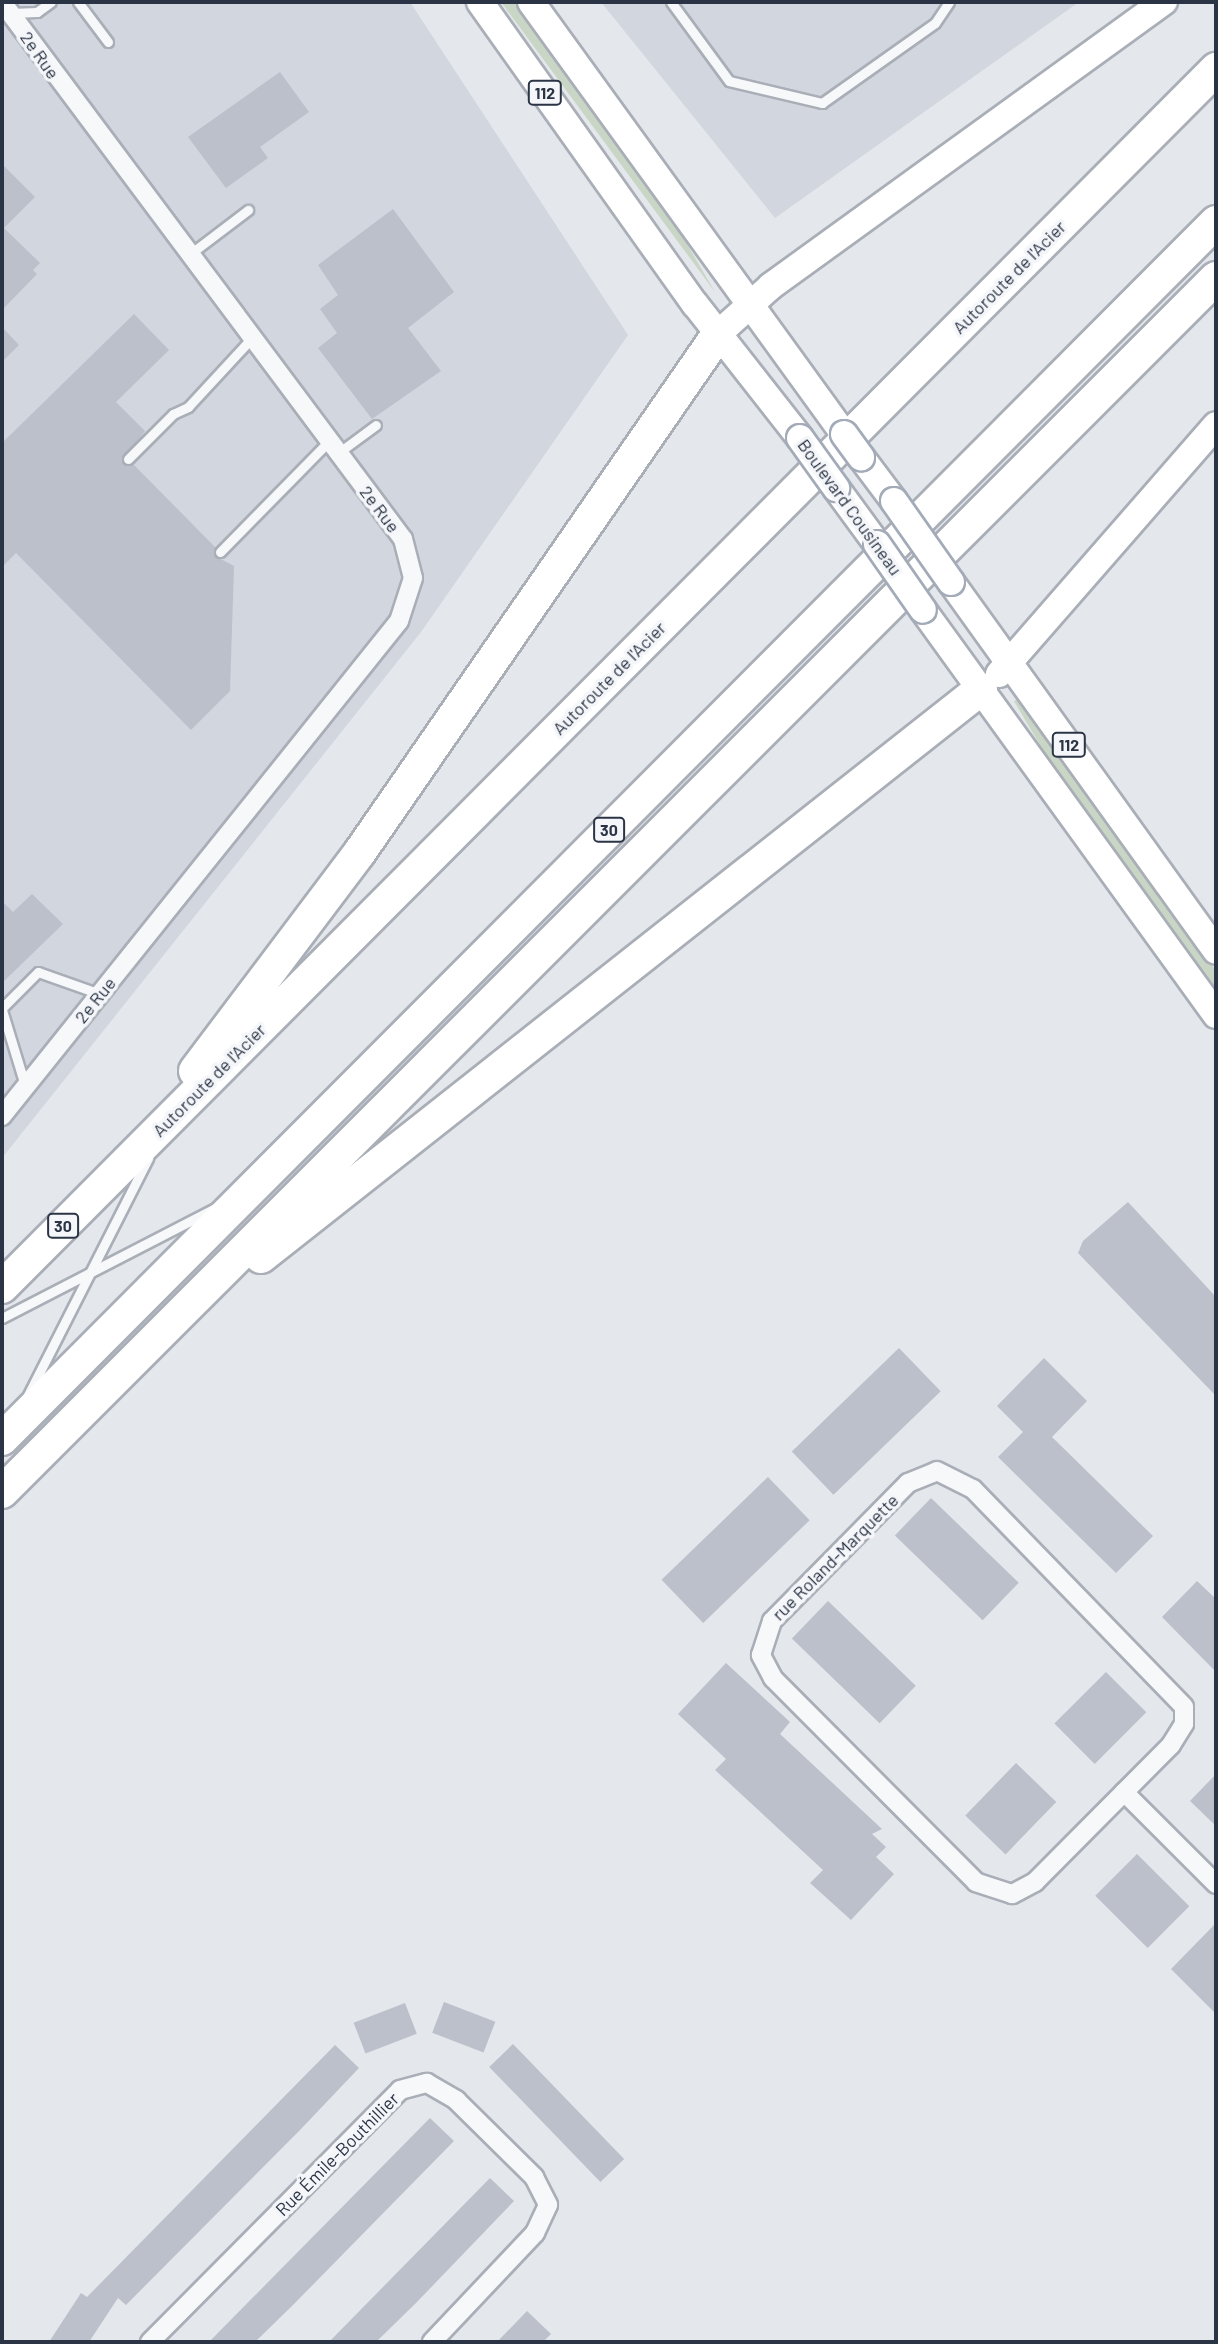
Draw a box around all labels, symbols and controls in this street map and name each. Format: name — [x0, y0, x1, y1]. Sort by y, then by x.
street label: 2e Rue — [16, 27, 64, 83]
road number: 112 — [528, 80, 562, 106]
street label: Autoroute de l'Acier — [948, 216, 1070, 338]
street label: Boulevard Cousineau — [793, 435, 907, 579]
street label: 2e Rue — [355, 481, 405, 537]
street label: Autoroute de l'Acier — [548, 617, 670, 739]
road number: 112 — [1052, 732, 1086, 758]
road number: 30 — [592, 818, 626, 842]
street label: 2e Rue — [70, 973, 120, 1027]
street label: Autoroute de l'Acier — [148, 1019, 270, 1141]
road number: 30 — [46, 1214, 80, 1238]
street label: rue Roland-Marquette — [767, 1489, 903, 1625]
street label: Rue Émile-Bouthillier — [271, 2088, 403, 2220]

